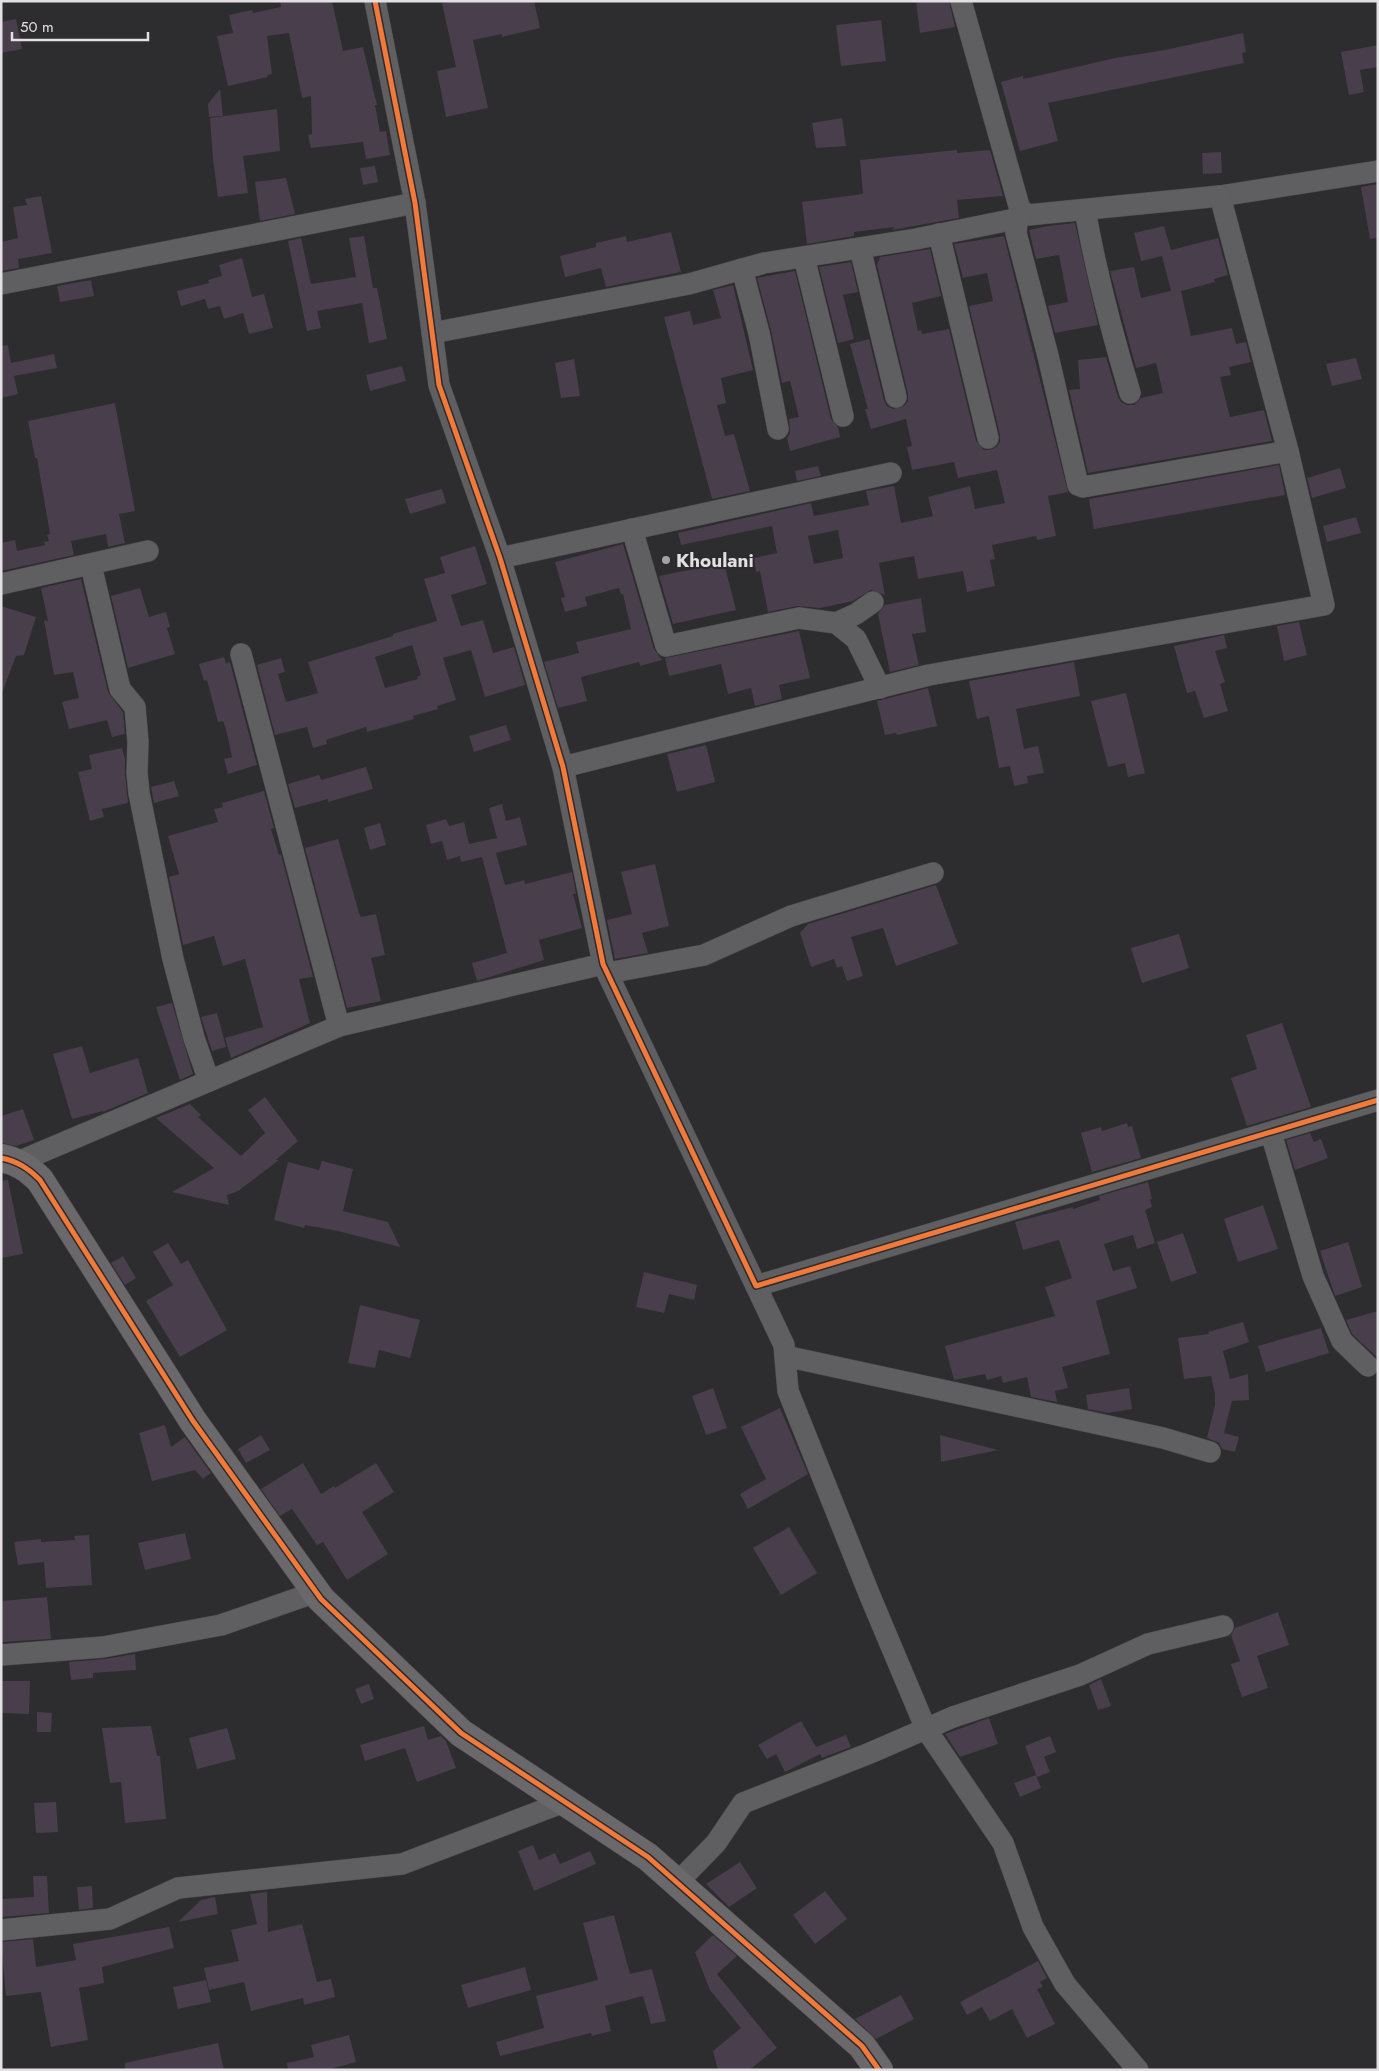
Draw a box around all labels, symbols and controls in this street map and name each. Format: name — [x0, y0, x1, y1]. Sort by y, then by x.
scale bar — [12, 10, 149, 42]
text: 50 m — [20, 16, 54, 38]
place label: Khoulani — [676, 547, 754, 574]
marker: Khoulani — [660, 554, 672, 566]

